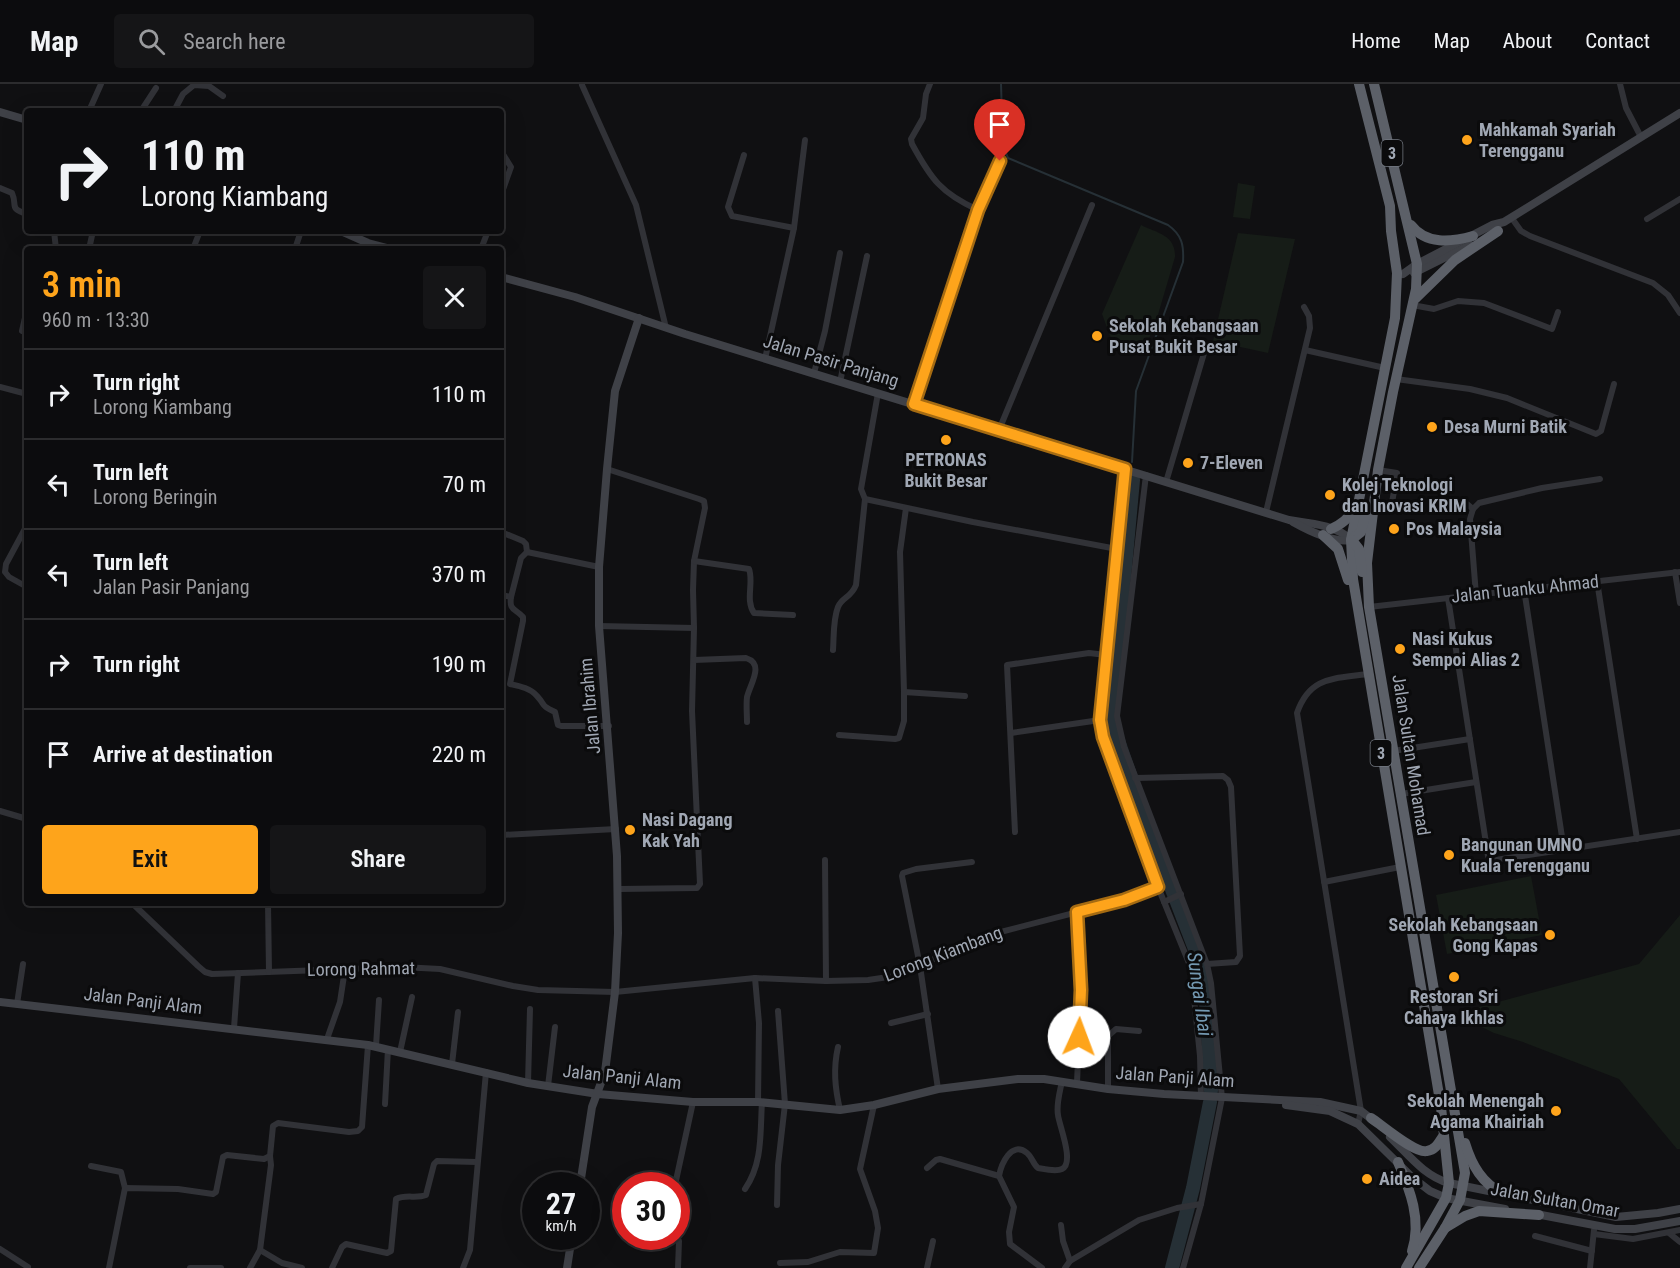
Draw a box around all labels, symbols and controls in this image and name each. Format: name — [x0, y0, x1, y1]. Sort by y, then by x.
search box — [114, 14, 534, 68]
text: Map — [30, 25, 78, 58]
icon: search — [135, 25, 168, 58]
text: Search here — [183, 29, 286, 54]
text: Home — [1351, 29, 1401, 53]
text: Map — [1434, 29, 1470, 53]
text: About — [1503, 29, 1552, 53]
text: Contact — [1585, 29, 1650, 53]
pin — [974, 99, 1025, 161]
icon: arrive — [983, 108, 1016, 141]
place label: Mahkamah Syariah Terengganu — [1479, 119, 1616, 161]
text: 110 m — [141, 131, 246, 180]
icon: right — [42, 132, 120, 210]
marker: Mahkamah Syariah Terengganu — [1460, 133, 1474, 147]
road number: 3 — [1382, 140, 1402, 166]
text: Lorong Kiambang — [141, 181, 328, 213]
text: 3 min — [42, 264, 122, 306]
button: close — [423, 266, 486, 329]
text: 960 m · 13:30 — [42, 308, 149, 332]
place label: Sekolah Kebangsaan Pusat Bukit Besar — [1109, 315, 1259, 357]
marker: Sekolah Kebangsaan Pusat Bukit Besar — [1090, 329, 1104, 343]
street label: Jalan Pasir Panjang — [761, 330, 902, 391]
text: Turn right — [93, 370, 180, 395]
icon: right — [42, 378, 75, 411]
text: 110 m — [432, 382, 486, 407]
text: Lorong Kiambang — [93, 395, 232, 419]
place label: Desa Murni Batik — [1444, 416, 1567, 437]
marker: Desa Murni Batik — [1425, 420, 1439, 434]
marker: PETRONAS Bukit Besar — [939, 433, 953, 447]
place label: PETRONAS Bukit Besar — [904, 449, 988, 491]
place label: 7-Eleven — [1200, 452, 1263, 473]
marker: 7-Eleven — [1181, 456, 1195, 470]
text: Turn left — [93, 460, 168, 485]
icon: left — [42, 468, 75, 501]
text: 70 m — [443, 472, 486, 497]
place label: Kolej Teknologi dan Inovasi KRIM — [1342, 474, 1467, 516]
text: Lorong Beringin — [93, 485, 217, 509]
marker: Kolej Teknologi dan Inovasi KRIM — [1323, 488, 1337, 502]
place label: Pos Malaysia — [1406, 518, 1502, 539]
marker: Pos Malaysia — [1387, 522, 1401, 536]
text: Turn left — [93, 550, 168, 575]
icon: left — [42, 558, 75, 591]
text: 370 m — [432, 562, 486, 587]
street label: Jalan Tuanku Ahmad — [1450, 570, 1600, 607]
text: Jalan Pasir Panjang — [93, 575, 250, 599]
place label: Nasi Kukus Sempoi Alias 2 — [1412, 628, 1520, 670]
marker: Nasi Kukus Sempoi Alias 2 — [1393, 642, 1407, 656]
icon: right — [42, 648, 75, 681]
text: Turn right — [93, 652, 180, 677]
text: 190 m — [432, 652, 486, 677]
street label: Jalan Ibrahim — [575, 657, 604, 755]
street label: Jalan Sultan Mohamad — [1388, 673, 1435, 837]
icon: arrive — [42, 738, 75, 771]
road number: 3 — [1370, 740, 1392, 766]
text: Arrive at destination — [93, 742, 273, 767]
text: 220 m — [432, 742, 486, 767]
place label: Nasi Dagang Kak Yah — [642, 809, 732, 851]
marker: Nasi Dagang Kak Yah — [623, 823, 637, 837]
button: Exit — [42, 825, 258, 894]
button: Share — [270, 825, 486, 894]
place label: Bangunan UMNO Kuala Terengganu — [1461, 834, 1590, 876]
marker: Bangunan UMNO Kuala Terengganu — [1442, 848, 1456, 862]
place label: Sekolah Kebangsaan Gong Kapas — [1388, 914, 1538, 956]
street label: Lorong Kiambang — [881, 921, 1005, 986]
marker: Sekolah Kebangsaan Gong Kapas — [1543, 928, 1557, 942]
water label: Sungai Ibai — [1182, 950, 1218, 1038]
street label: Lorong Rahmat — [307, 957, 415, 980]
marker: Restoran Sri Cahaya Ikhlas — [1447, 970, 1461, 984]
street label: Jalan Panji Alam — [83, 983, 203, 1018]
place label: Restoran Sri Cahaya Ikhlas — [1404, 986, 1504, 1028]
position arrow — [1047, 1005, 1111, 1069]
street label: Jalan Panji Alam — [562, 1060, 682, 1093]
street label: Jalan Panji Alam — [1115, 1062, 1235, 1091]
place label: Sekolah Menengah Agama Khairiah — [1407, 1090, 1544, 1132]
marker: Sekolah Menengah Agama Khairiah — [1549, 1104, 1563, 1118]
place label: Aidea — [1379, 1168, 1420, 1189]
speed limit sign: 30 — [612, 1172, 690, 1250]
marker: Aidea — [1360, 1172, 1374, 1186]
street label: Jalan Sultan Omar — [1489, 1178, 1622, 1221]
text: 27 — [546, 1186, 576, 1221]
text: km/h — [546, 1217, 576, 1235]

